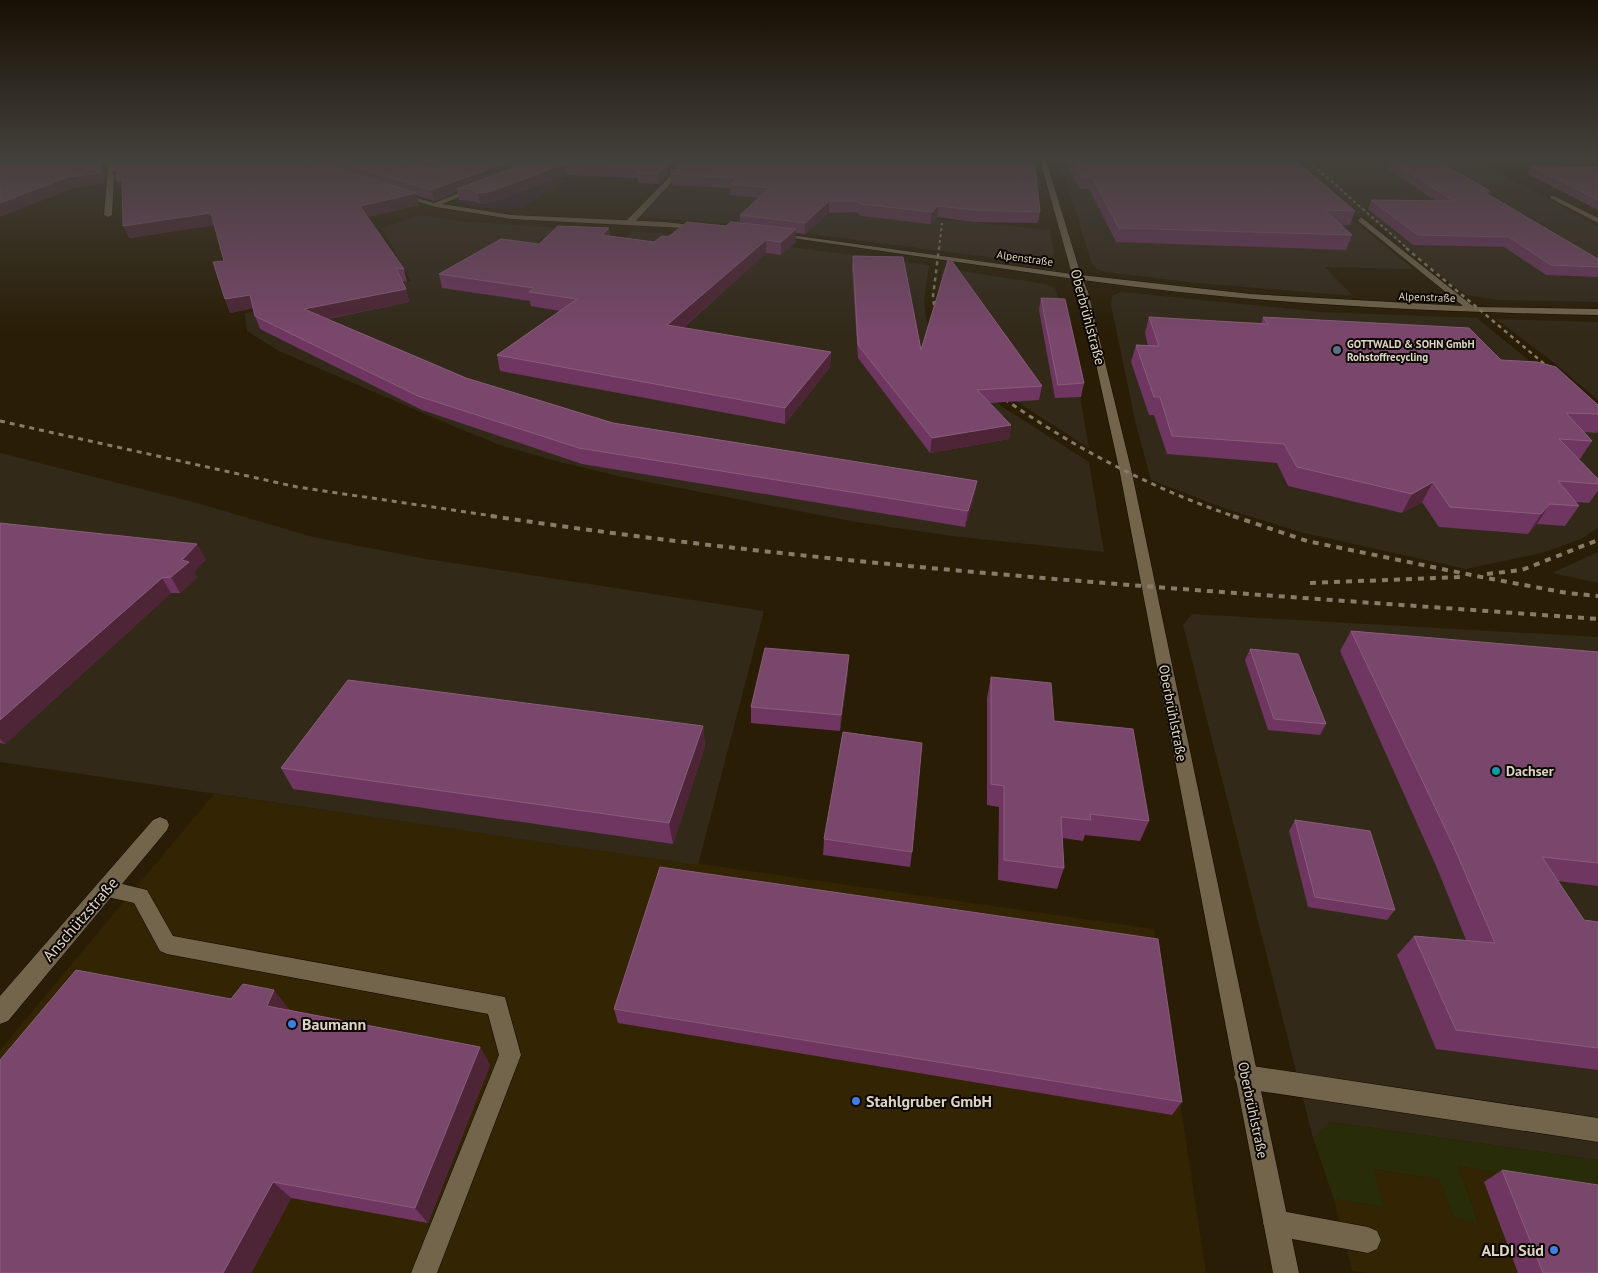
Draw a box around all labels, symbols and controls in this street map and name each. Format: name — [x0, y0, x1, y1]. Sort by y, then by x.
street label: Alpenstraße — [996, 247, 1055, 269]
street label: Oberbrühlstraße — [1067, 267, 1109, 367]
street label: Alpenstraße — [1398, 289, 1456, 305]
place label: GOTTWALD & SOHN GmbH Rohstoffrecycling — [1347, 337, 1475, 364]
marker: GOTTWALD & SOHN GmbH Rohstoffrecycling — [1331, 344, 1343, 356]
street label: Oberbrühlstraße — [1155, 663, 1191, 763]
place label: Dachser — [1506, 762, 1554, 780]
marker: Dachser — [1490, 765, 1502, 777]
street label: Anschützstraße — [38, 873, 122, 965]
place label: Baumann — [302, 1014, 366, 1034]
marker: Baumann — [286, 1018, 298, 1030]
street label: Oberbrühlstraße — [1234, 1060, 1272, 1160]
place label: Stahlgruber GmbH — [866, 1091, 992, 1111]
marker: Stahlgruber GmbH — [850, 1095, 862, 1107]
place label: ALDI Süd — [1481, 1240, 1544, 1260]
marker: ALDI Süd — [1548, 1244, 1560, 1256]

